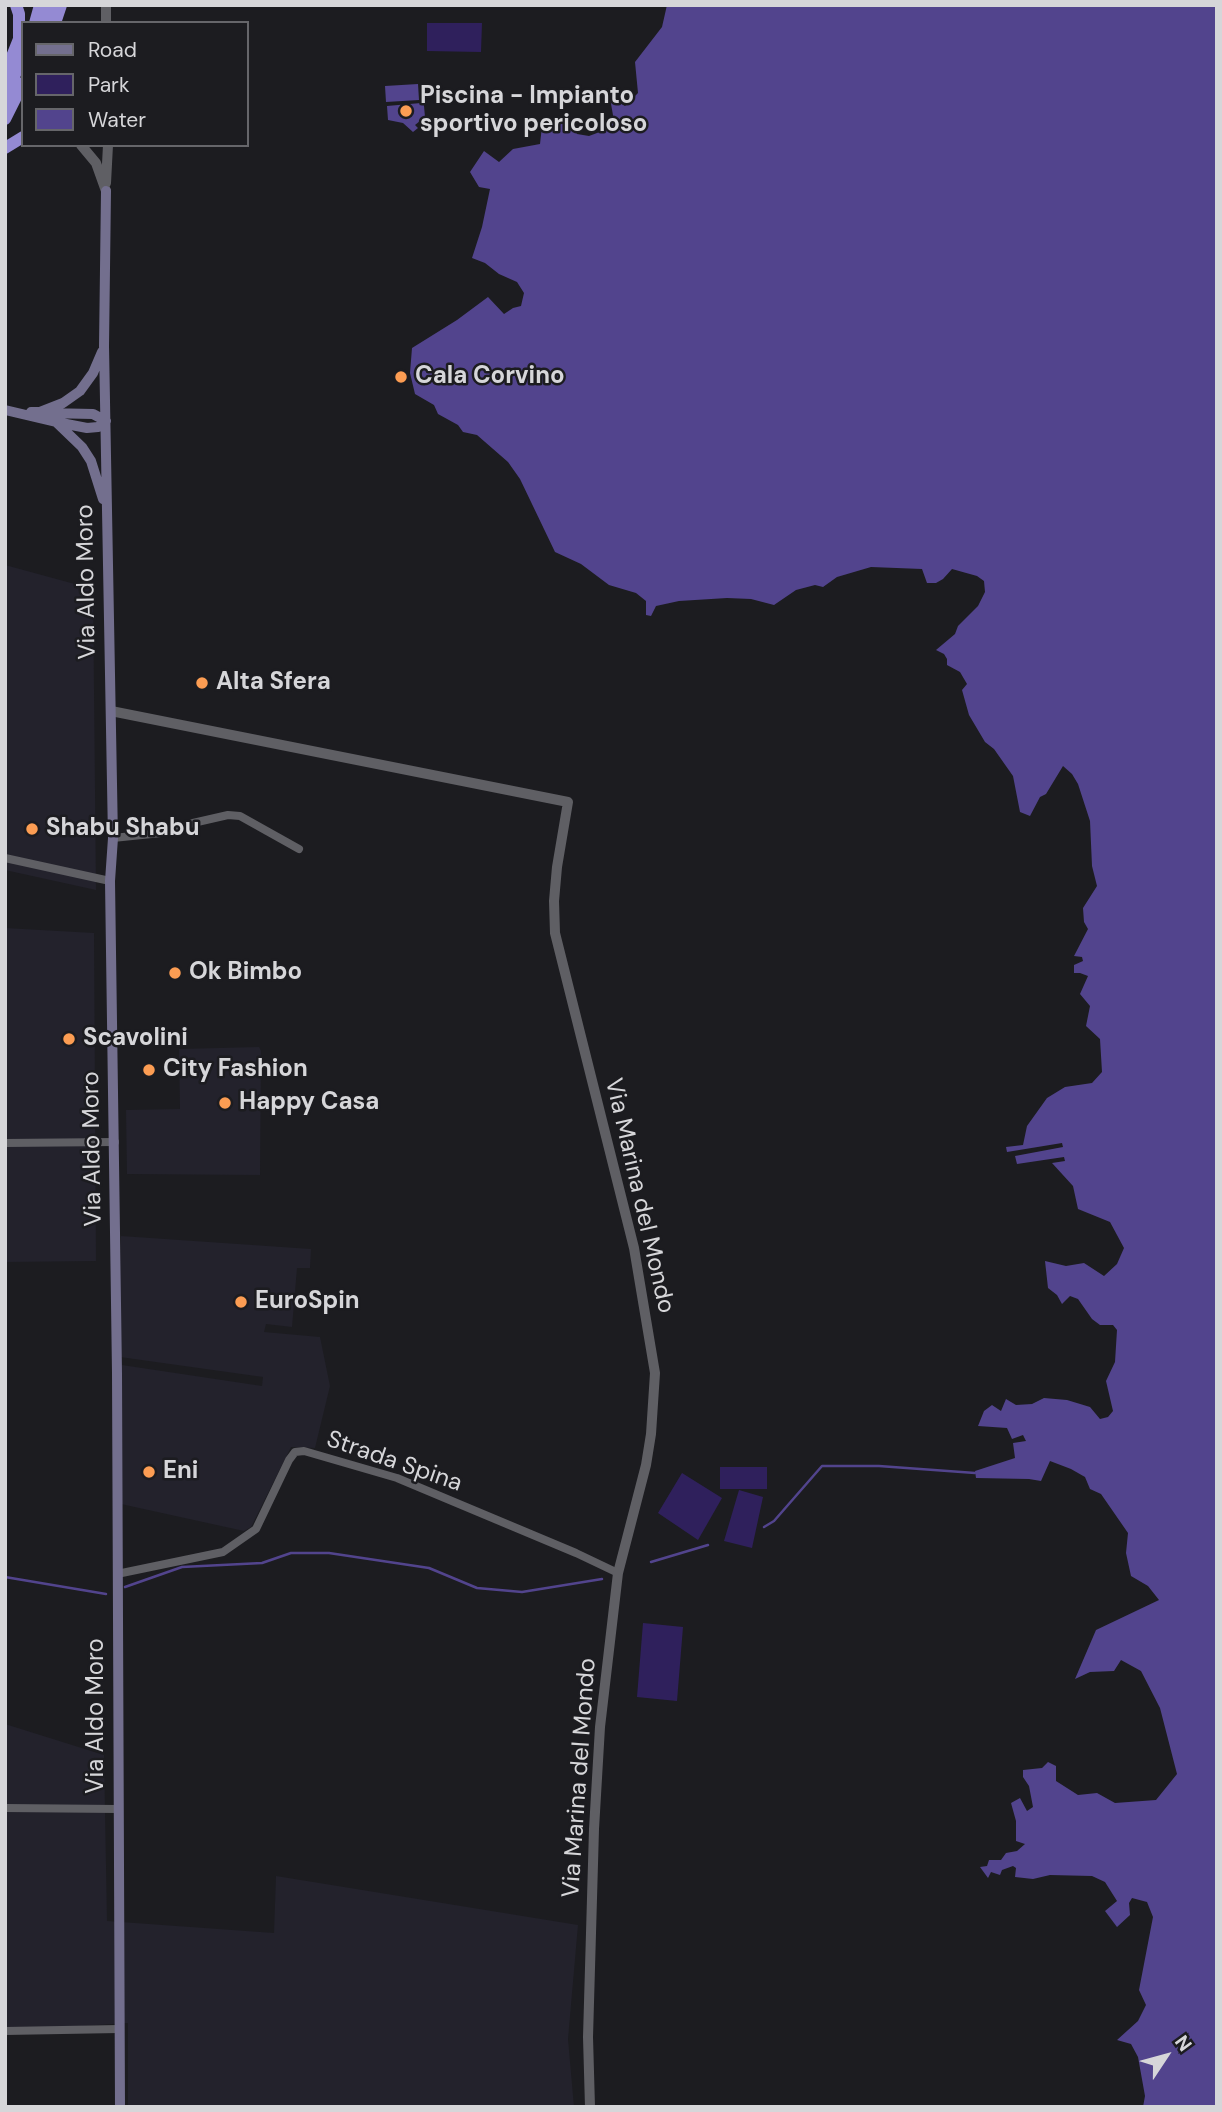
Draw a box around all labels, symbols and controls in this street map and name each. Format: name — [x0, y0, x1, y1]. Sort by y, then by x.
legend — [21, 21, 248, 147]
text: Road — [88, 36, 137, 64]
text: Park — [88, 71, 129, 99]
place label: Piscina - Impianto sportivo pericoloso — [420, 83, 647, 139]
marker: Piscina - Impianto sportivo pericoloso — [398, 103, 414, 119]
text: Water — [88, 106, 146, 134]
place label: Cala Corvino — [415, 363, 565, 391]
marker: Cala Corvino — [393, 369, 409, 385]
street label: Via Aldo Moro — [71, 504, 103, 660]
place label: Alta Sfera — [216, 669, 331, 697]
marker: Alta Sfera — [194, 675, 210, 691]
place label: Shabu Shabu — [46, 815, 199, 843]
marker: Shabu Shabu — [24, 821, 40, 837]
place label: Ok Bimbo — [189, 959, 302, 987]
marker: Ok Bimbo — [167, 965, 183, 981]
place label: Scavolini — [83, 1025, 188, 1053]
marker: Scavolini — [61, 1031, 77, 1047]
place label: City Fashion — [163, 1056, 308, 1084]
marker: City Fashion — [141, 1062, 157, 1078]
street label: Via Aldo Moro — [77, 1071, 109, 1227]
street label: Via Marina del Mondo — [598, 1076, 680, 1316]
place label: Happy Casa — [239, 1089, 379, 1117]
marker: Happy Casa — [217, 1095, 233, 1111]
place label: EuroSpin — [255, 1288, 360, 1316]
marker: EuroSpin — [233, 1294, 249, 1310]
street label: Strada Spina — [323, 1425, 465, 1499]
place label: Eni — [163, 1458, 198, 1486]
marker: Eni — [141, 1464, 157, 1480]
street label: Via Aldo Moro — [83, 1638, 111, 1794]
street label: Via Marina del Mondo — [557, 1657, 603, 1899]
north arrow — [1131, 2021, 1201, 2091]
text: N — [1169, 2030, 1198, 2056]

